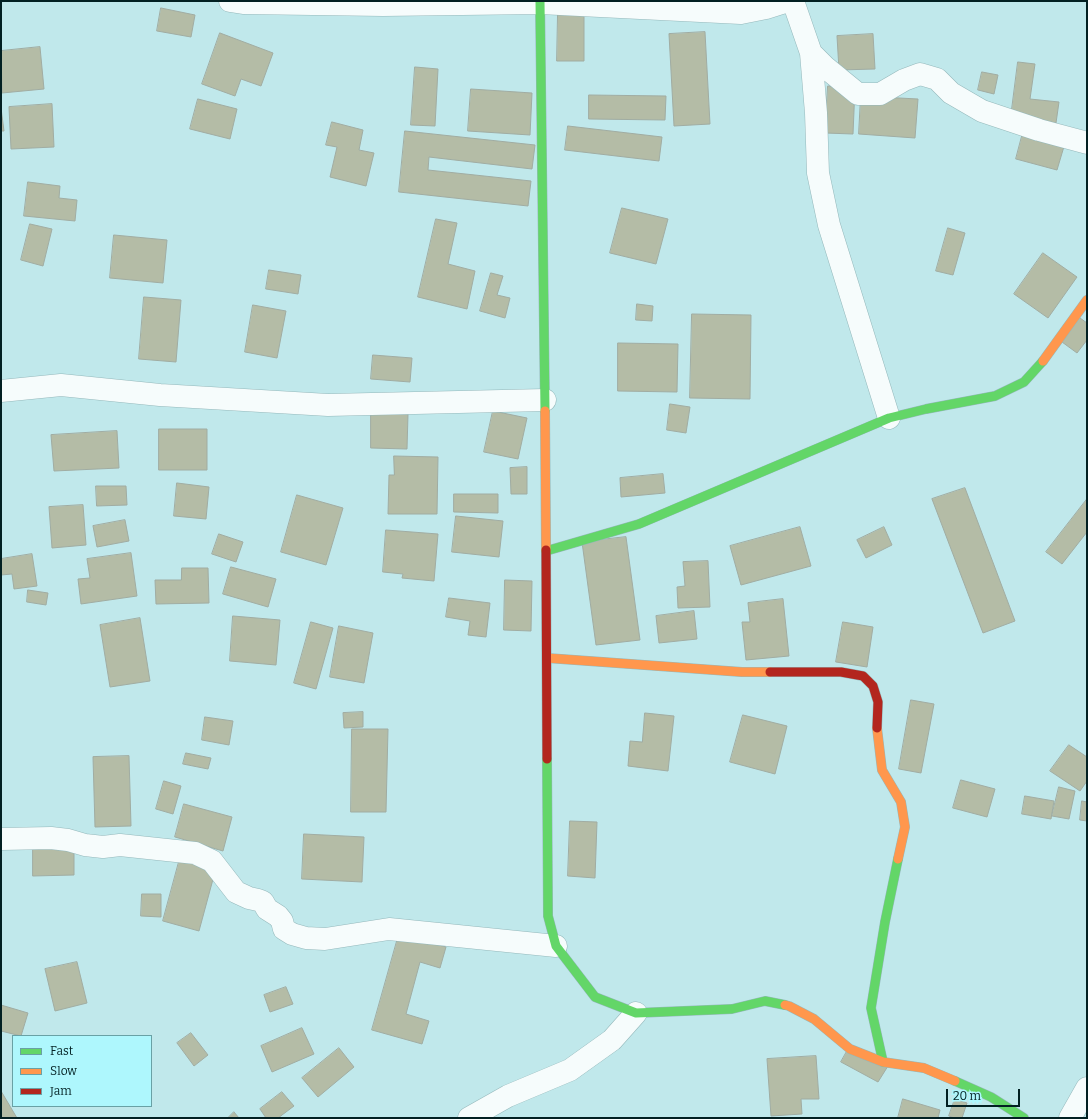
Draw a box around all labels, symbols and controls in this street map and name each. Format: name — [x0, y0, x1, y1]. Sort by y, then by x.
legend — [12, 1035, 152, 1107]
text: Fast — [50, 1044, 73, 1058]
text: Slow — [50, 1064, 77, 1078]
scale bar — [948, 1081, 1022, 1107]
text: Jam — [50, 1084, 72, 1098]
text: 20 m — [953, 1089, 981, 1103]

